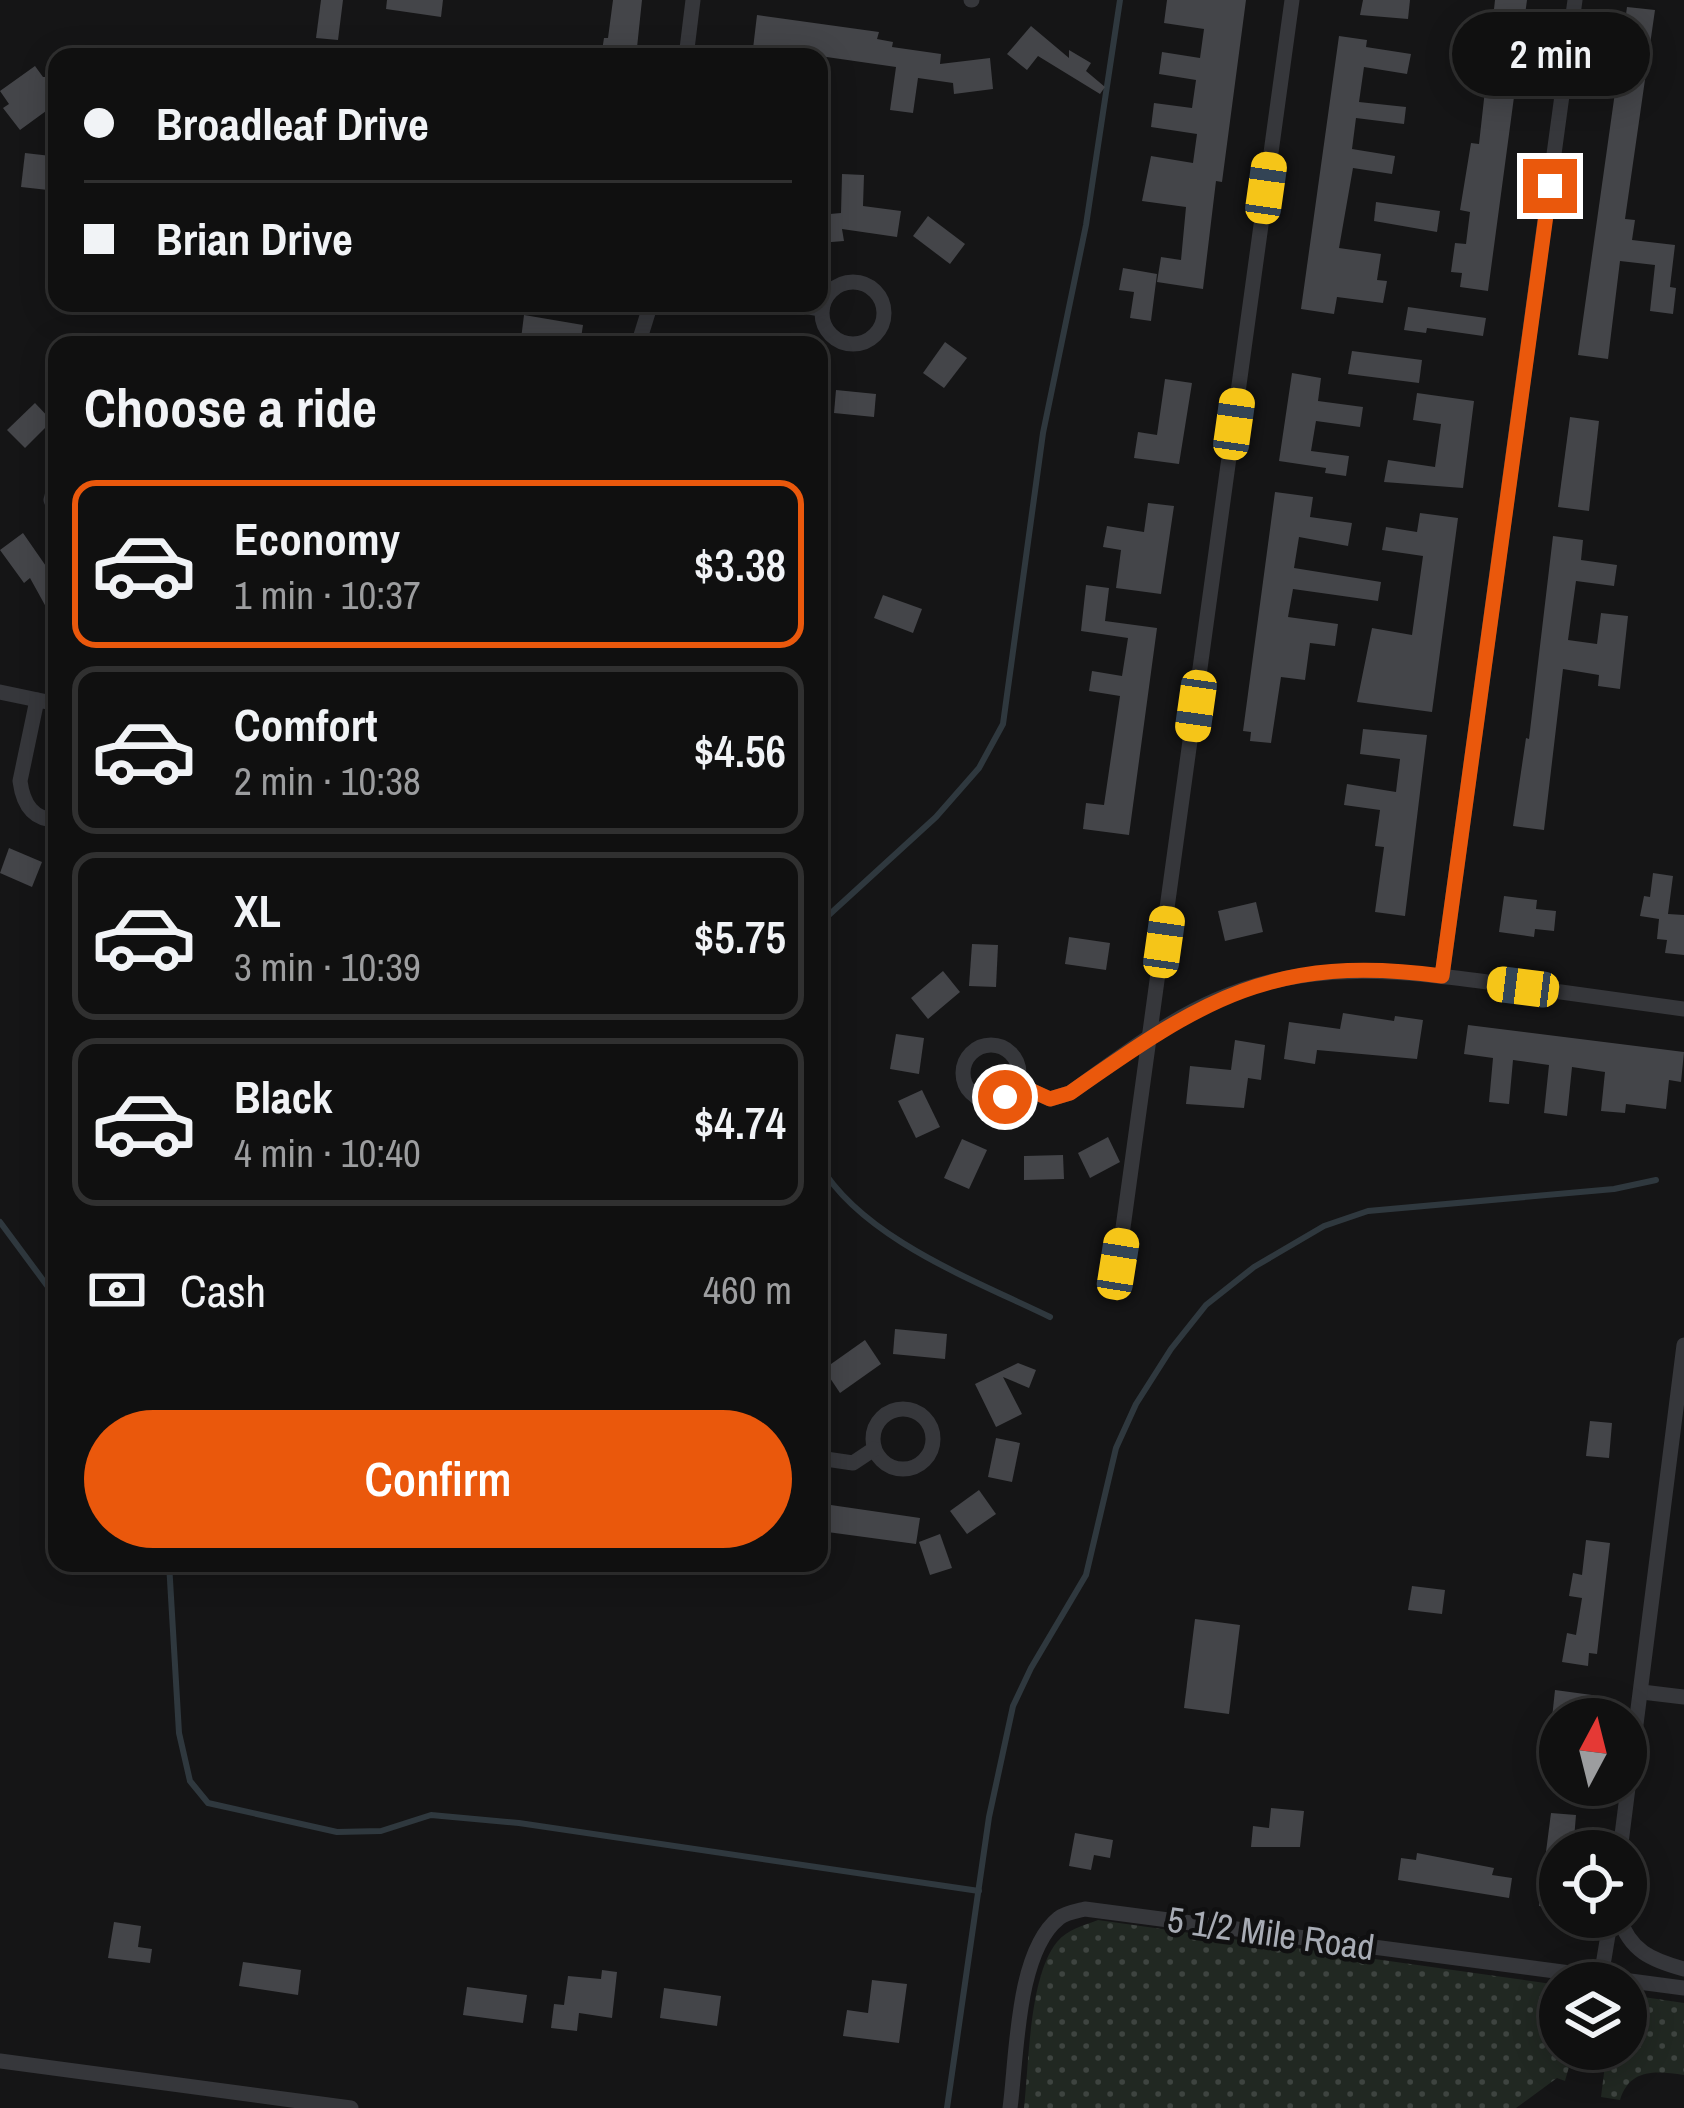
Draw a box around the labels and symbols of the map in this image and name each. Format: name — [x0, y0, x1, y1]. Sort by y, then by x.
callout: 2 min — [1451, 12, 1649, 96]
car — [1243, 150, 1289, 226]
route end — [1523, 159, 1577, 213]
car — [1211, 386, 1257, 462]
car — [1173, 668, 1219, 744]
car — [1141, 904, 1187, 980]
car — [1485, 965, 1561, 1009]
route start — [978, 1070, 1032, 1124]
car — [1095, 1226, 1141, 1302]
north arrow — [1539, 1698, 1647, 1806]
street label: 5 1/2 Mile Road — [1164, 1895, 1378, 1971]

